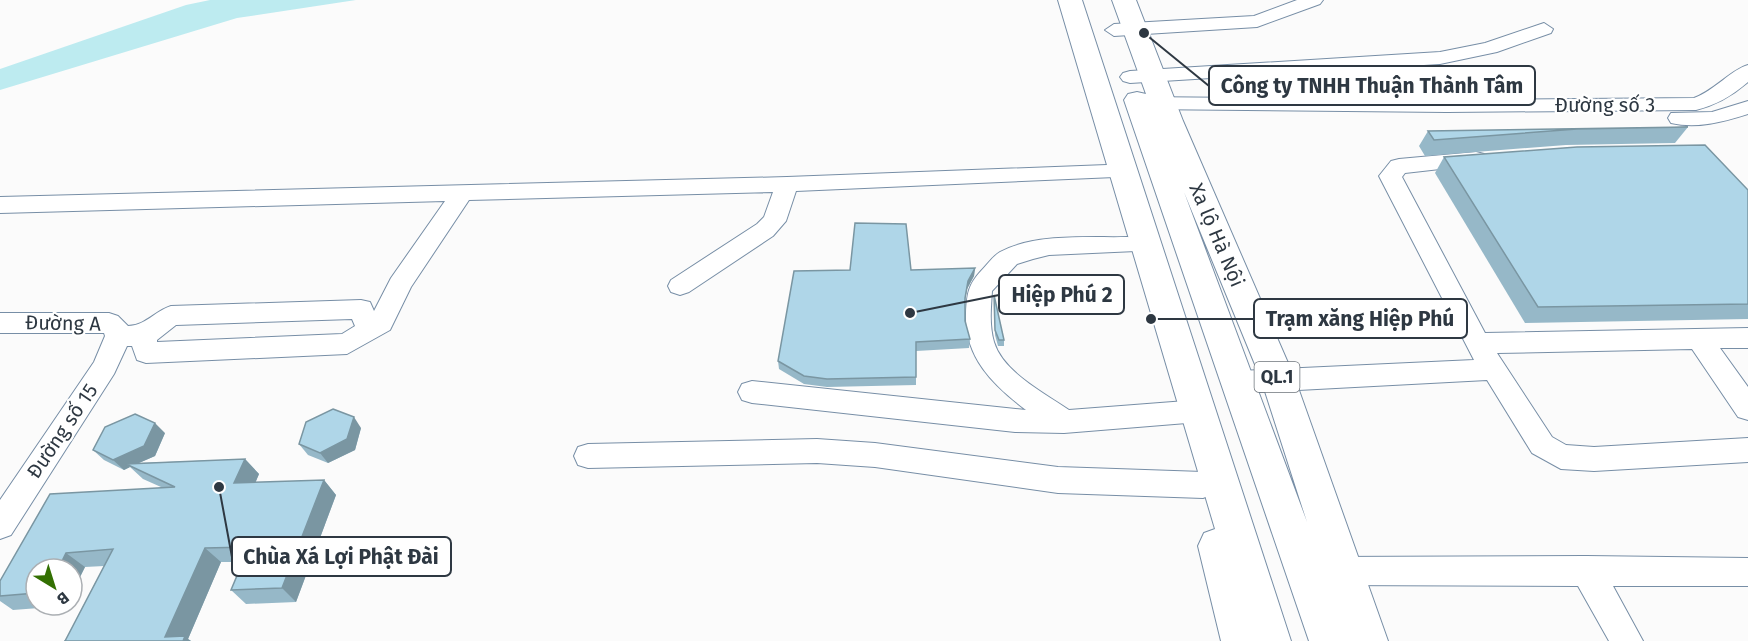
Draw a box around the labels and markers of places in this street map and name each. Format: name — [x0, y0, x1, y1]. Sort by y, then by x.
callout: Công ty TNHH Thuận Thành Tâm — [1209, 66, 1535, 105]
callout: Hiệp Phú 2 — [999, 275, 1124, 314]
callout: Trạm xăng Hiệp Phú — [1254, 299, 1467, 338]
callout: Chùa Xá Lợi Phật Đài — [232, 537, 451, 576]

